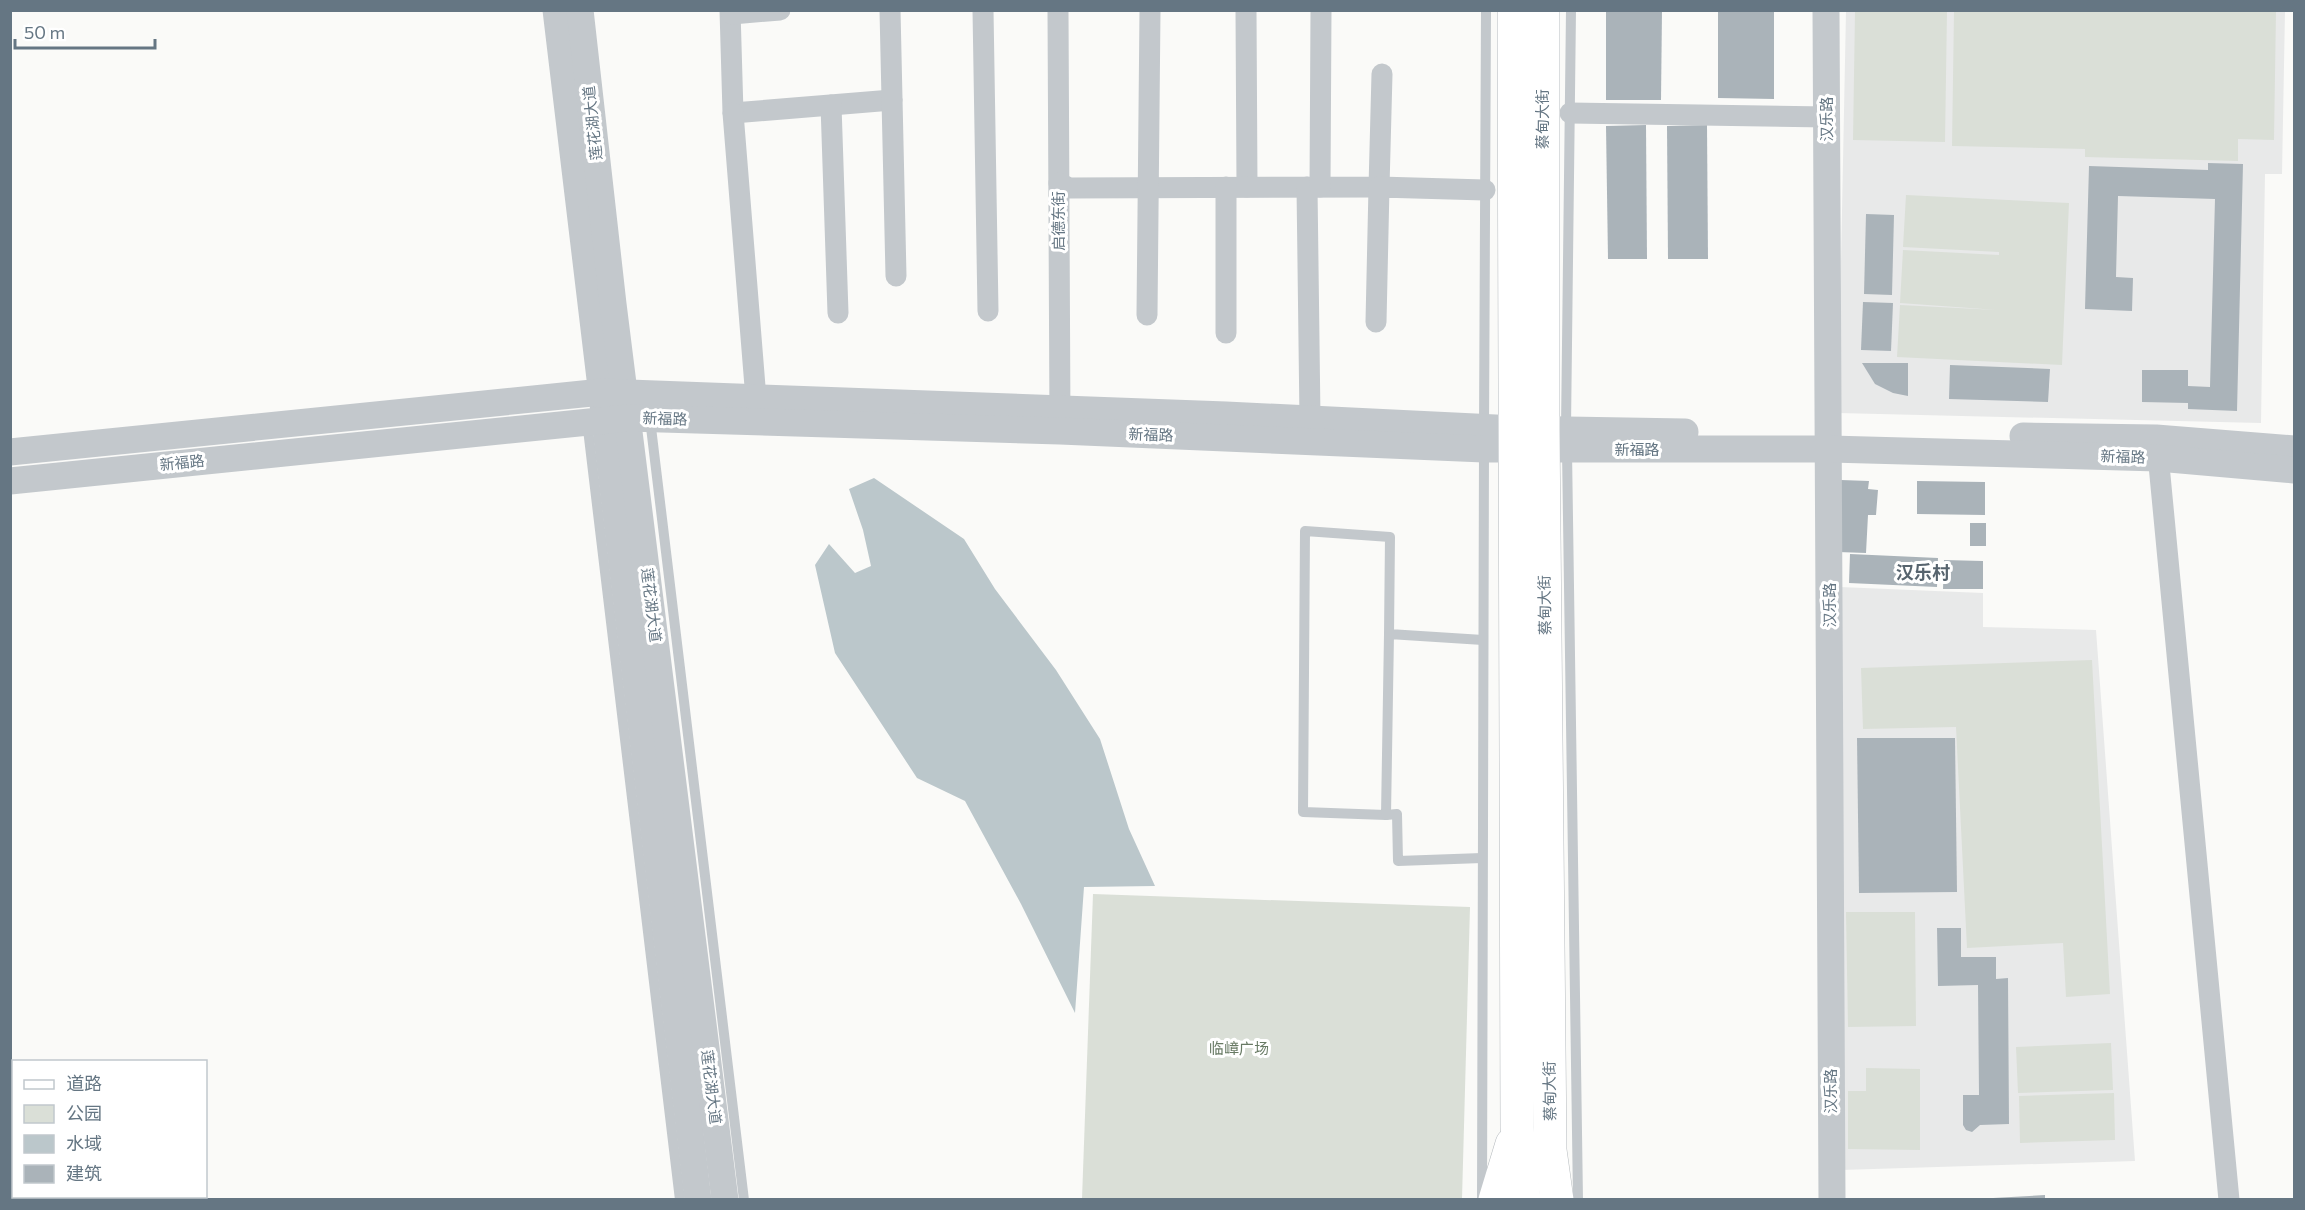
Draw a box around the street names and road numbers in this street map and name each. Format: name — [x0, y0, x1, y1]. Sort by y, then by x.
street label: 莲花湖大道 — [579, 85, 605, 161]
street label: 蔡甸大街 — [1533, 89, 1551, 149]
street label: 汉乐路 — [1817, 96, 1835, 142]
street label: 启德东街 — [1049, 191, 1067, 251]
street label: 新福路 — [642, 408, 688, 428]
street label: 新福路 — [1128, 424, 1174, 444]
street label: 新福路 — [1614, 440, 1660, 458]
street label: 新福路 — [2100, 446, 2146, 466]
street label: 新福路 — [159, 451, 205, 473]
street label: 莲花湖大道 — [638, 567, 665, 643]
street label: 蔡甸大街 — [1534, 575, 1554, 635]
street label: 汉乐路 — [1820, 582, 1838, 628]
street label: 莲花湖大道 — [698, 1049, 725, 1125]
street label: 蔡甸大街 — [1539, 1061, 1559, 1121]
street label: 汉乐路 — [1821, 1068, 1839, 1114]

